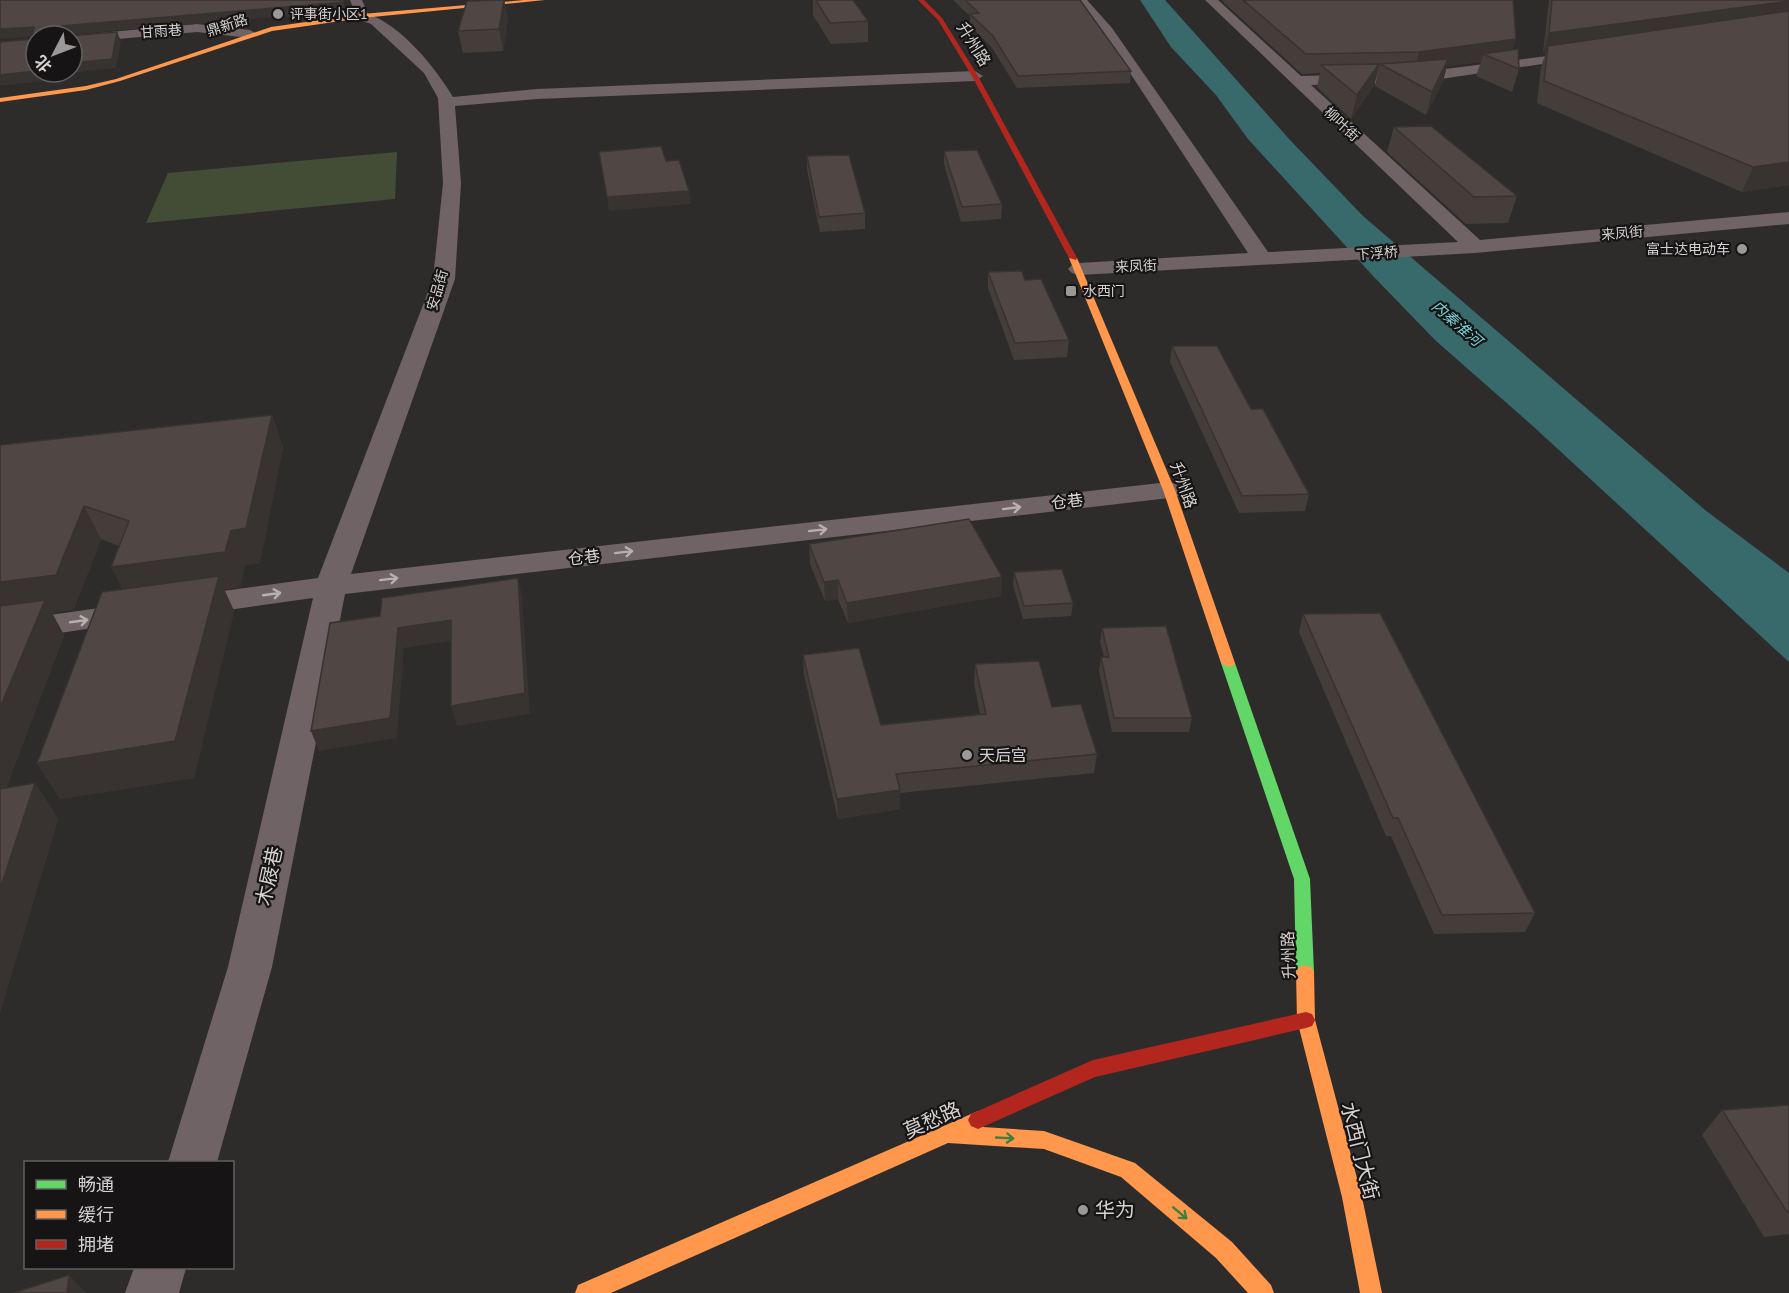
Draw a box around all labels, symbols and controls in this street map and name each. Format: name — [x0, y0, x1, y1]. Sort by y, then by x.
place label: 评事街小区1 — [290, 5, 368, 23]
marker: 评事街小区1 — [271, 7, 285, 21]
street label: 鼎新路 — [204, 10, 250, 40]
street label: 升州路 — [953, 18, 995, 70]
street label: 甘雨巷 — [139, 21, 183, 41]
north arrow — [24, 24, 84, 84]
text: 北 — [30, 51, 56, 77]
street label: 柳叶街 — [1321, 103, 1363, 145]
street label: 来凤街 — [1600, 222, 1644, 244]
place label: 富士达电动车 — [1646, 240, 1730, 258]
marker: 富士达电动车 — [1735, 242, 1749, 256]
street label: 下浮桥 — [1355, 243, 1399, 263]
street label: 来凤街 — [1115, 256, 1157, 276]
street label: 安品街 — [423, 267, 451, 313]
place label: 水西门 — [1083, 282, 1125, 300]
marker: 水西门 — [1064, 284, 1078, 298]
water label: 内秦淮河 — [1428, 296, 1488, 352]
street label: 升州路 — [1166, 459, 1202, 511]
street label: 仓巷 — [1050, 489, 1084, 513]
one-way arrow — [1001, 502, 1021, 513]
one-way arrow — [807, 524, 827, 535]
street label: 仓巷 — [567, 545, 601, 569]
one-way arrow — [614, 546, 634, 557]
one-way arrow — [378, 573, 398, 584]
one-way arrow — [261, 588, 281, 599]
one-way arrow — [68, 615, 88, 626]
place label: 天后宫 — [979, 745, 1027, 765]
marker: 天后宫 — [960, 748, 974, 762]
street label: 木屐巷 — [250, 844, 288, 908]
street label: 升州路 — [1277, 931, 1299, 979]
street label: 莫愁路 — [899, 1096, 965, 1144]
street label: 水西门大街 — [1335, 1099, 1385, 1203]
one-way arrow — [995, 1133, 1015, 1144]
legend — [24, 1161, 234, 1269]
text: 畅通 — [78, 1173, 114, 1196]
place label: 华为 — [1095, 1197, 1135, 1223]
text: 缓行 — [78, 1203, 114, 1226]
marker: 华为 — [1076, 1203, 1090, 1217]
one-way arrow — [1171, 1206, 1187, 1219]
text: 拥堵 — [78, 1233, 114, 1256]

